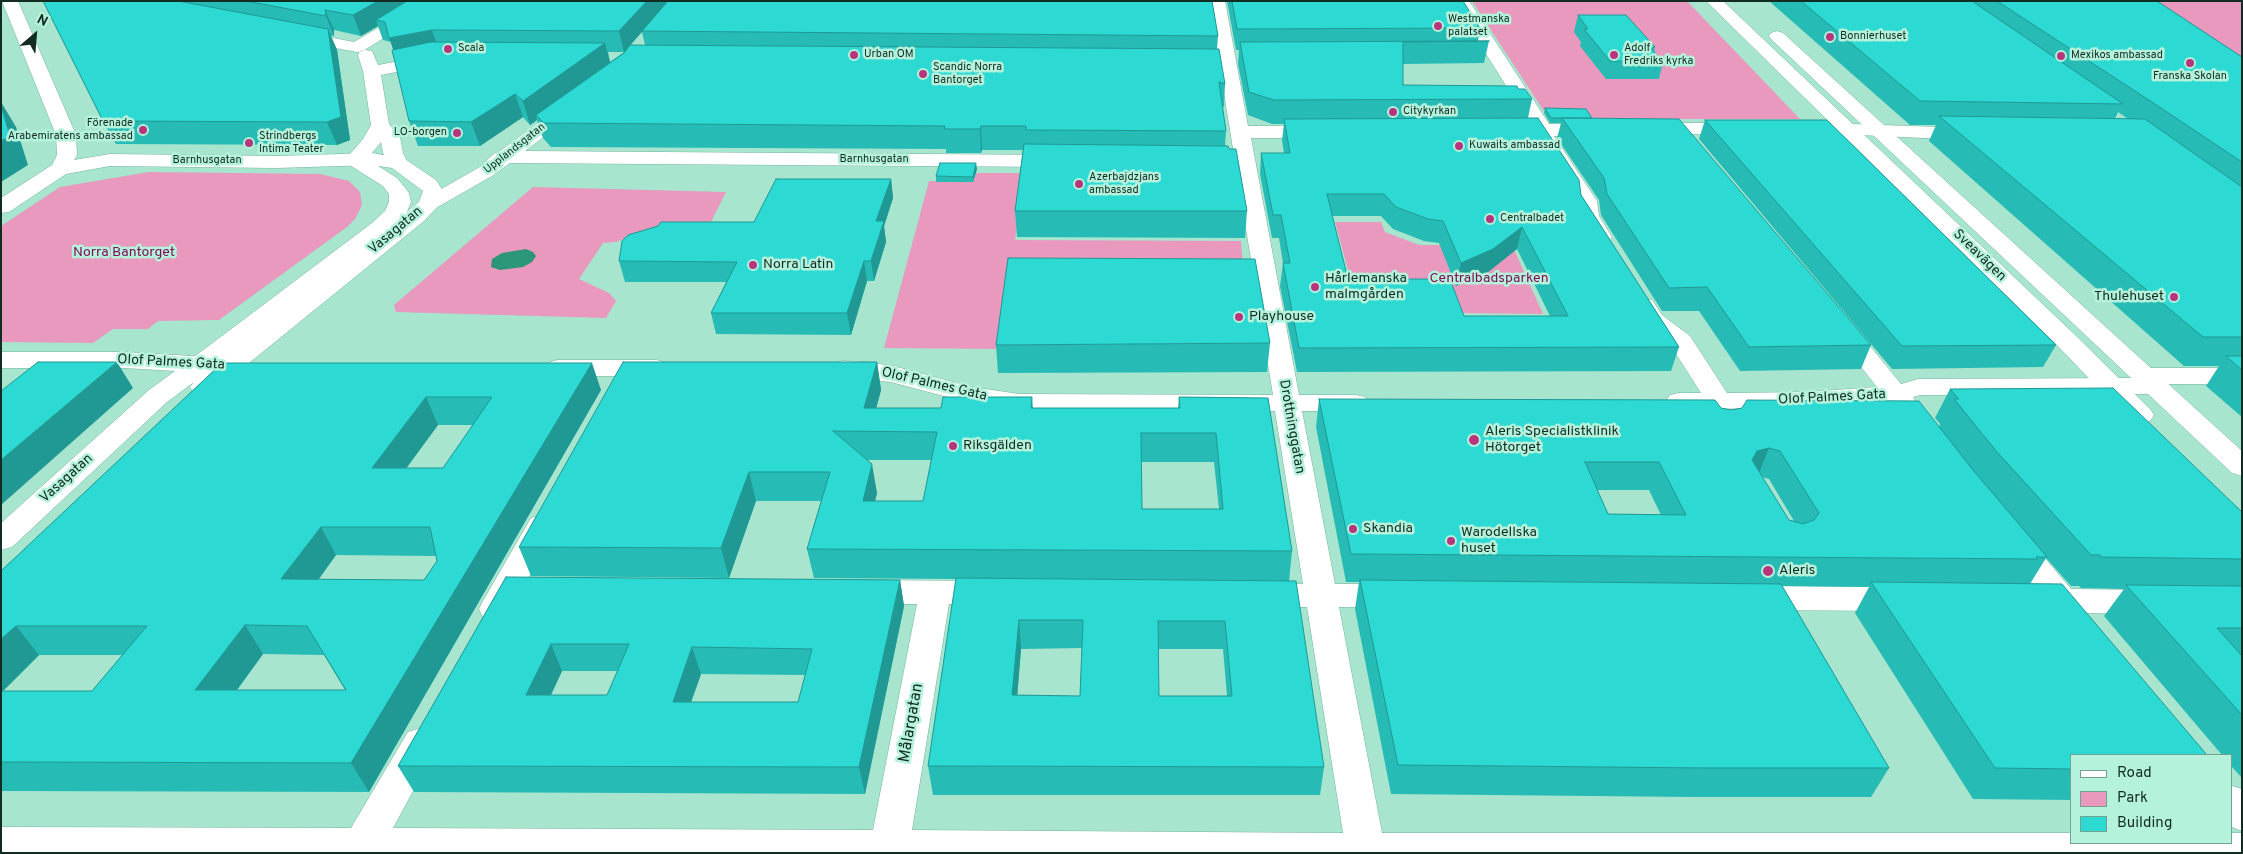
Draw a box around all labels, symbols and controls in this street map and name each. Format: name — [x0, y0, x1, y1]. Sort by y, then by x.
north arrow — [10, 10, 60, 60]
text: N — [34, 11, 50, 31]
place label: Westmanska palatset — [1448, 13, 1510, 39]
marker: Westmanska palatset — [1432, 20, 1444, 32]
place label: Bonnierhuset — [1840, 30, 1906, 44]
marker: Bonnierhuset — [1824, 31, 1836, 43]
place label: Scala — [458, 42, 484, 56]
place label: Adolf Fredriks kyrka — [1624, 42, 1693, 68]
marker: Scala — [442, 43, 454, 55]
place label: Urban OM — [864, 48, 914, 62]
marker: Urban OM — [848, 49, 860, 61]
marker: Adolf Fredriks kyrka — [1608, 49, 1620, 61]
place label: Mexikos ambassad — [2071, 49, 2163, 63]
marker: Mexikos ambassad — [2055, 50, 2067, 62]
marker: Franska Skolan — [2184, 57, 2196, 69]
place label: Scandic Norra Bantorget — [933, 61, 1002, 87]
marker: Scandic Norra Bantorget — [917, 68, 929, 80]
place label: Franska Skolan — [2153, 70, 2227, 84]
place label: Citykyrkan — [1403, 105, 1456, 119]
marker: Citykyrkan — [1387, 106, 1399, 118]
place label: Förenade Arabemiratens ambassad — [8, 117, 133, 143]
street label: Upplandsgatan — [482, 121, 548, 177]
marker: Förenade Arabemiratens ambassad — [137, 124, 149, 136]
place label: LO-borgen — [394, 126, 447, 140]
marker: LO-borgen — [451, 127, 463, 139]
place label: Strindbergs Intima Teater — [259, 130, 324, 156]
marker: Strindbergs Intima Teater — [243, 137, 255, 149]
place label: Kuwaits ambassad — [1469, 139, 1560, 153]
marker: Kuwaits ambassad — [1453, 140, 1465, 152]
street label: Barnhusgatan — [839, 153, 909, 167]
street label: Barnhusgatan — [172, 154, 242, 168]
place label: Azerbajdzjans ambassad — [1089, 171, 1159, 197]
marker: Azerbajdzjans ambassad — [1073, 178, 1085, 190]
street label: Vasagatan — [366, 204, 426, 258]
place label: Centralbadet — [1500, 212, 1564, 226]
marker: Centralbadet — [1484, 213, 1496, 225]
street label: Sveavägen — [1949, 226, 2009, 286]
park label: Norra Bantorget — [73, 245, 175, 261]
place label: Norra Latin — [763, 257, 833, 273]
marker: Norra Latin — [747, 259, 759, 271]
place label: Hårlemanska malmgården — [1325, 271, 1407, 304]
park label: Centralbadsparken — [1429, 271, 1549, 287]
marker: Hårlemanska malmgården — [1309, 281, 1321, 293]
place label: Thulehuset — [2094, 289, 2164, 305]
marker: Thulehuset — [2168, 291, 2180, 303]
place label: Playhouse — [1249, 309, 1314, 325]
marker: Playhouse — [1233, 311, 1245, 323]
street label: Olof Palmes Gata — [117, 352, 225, 374]
street label: Olof Palmes Gata — [880, 365, 988, 405]
street label: Drottninggatan — [1274, 379, 1308, 475]
street label: Olof Palmes Gata — [1778, 387, 1886, 409]
place label: Aleris Specialistklinik Hötorget — [1485, 424, 1619, 457]
marker: Aleris Specialistklinik Hötorget — [1467, 433, 1481, 447]
place label: Riksgälden — [963, 438, 1032, 454]
marker: Riksgälden — [947, 440, 959, 452]
street label: Vasagatan — [37, 451, 97, 507]
place label: Skandia — [1363, 521, 1413, 537]
marker: Skandia — [1347, 523, 1359, 535]
place label: Warodellska huset — [1461, 525, 1537, 558]
marker: Warodellska huset — [1445, 535, 1457, 547]
place label: Aleris — [1779, 563, 1815, 579]
marker: Aleris — [1761, 564, 1775, 578]
street label: Målargatan — [896, 682, 928, 764]
legend — [2070, 754, 2233, 844]
text: Road — [2117, 764, 2152, 783]
text: Park — [2117, 789, 2148, 808]
text: Building — [2117, 814, 2172, 833]

